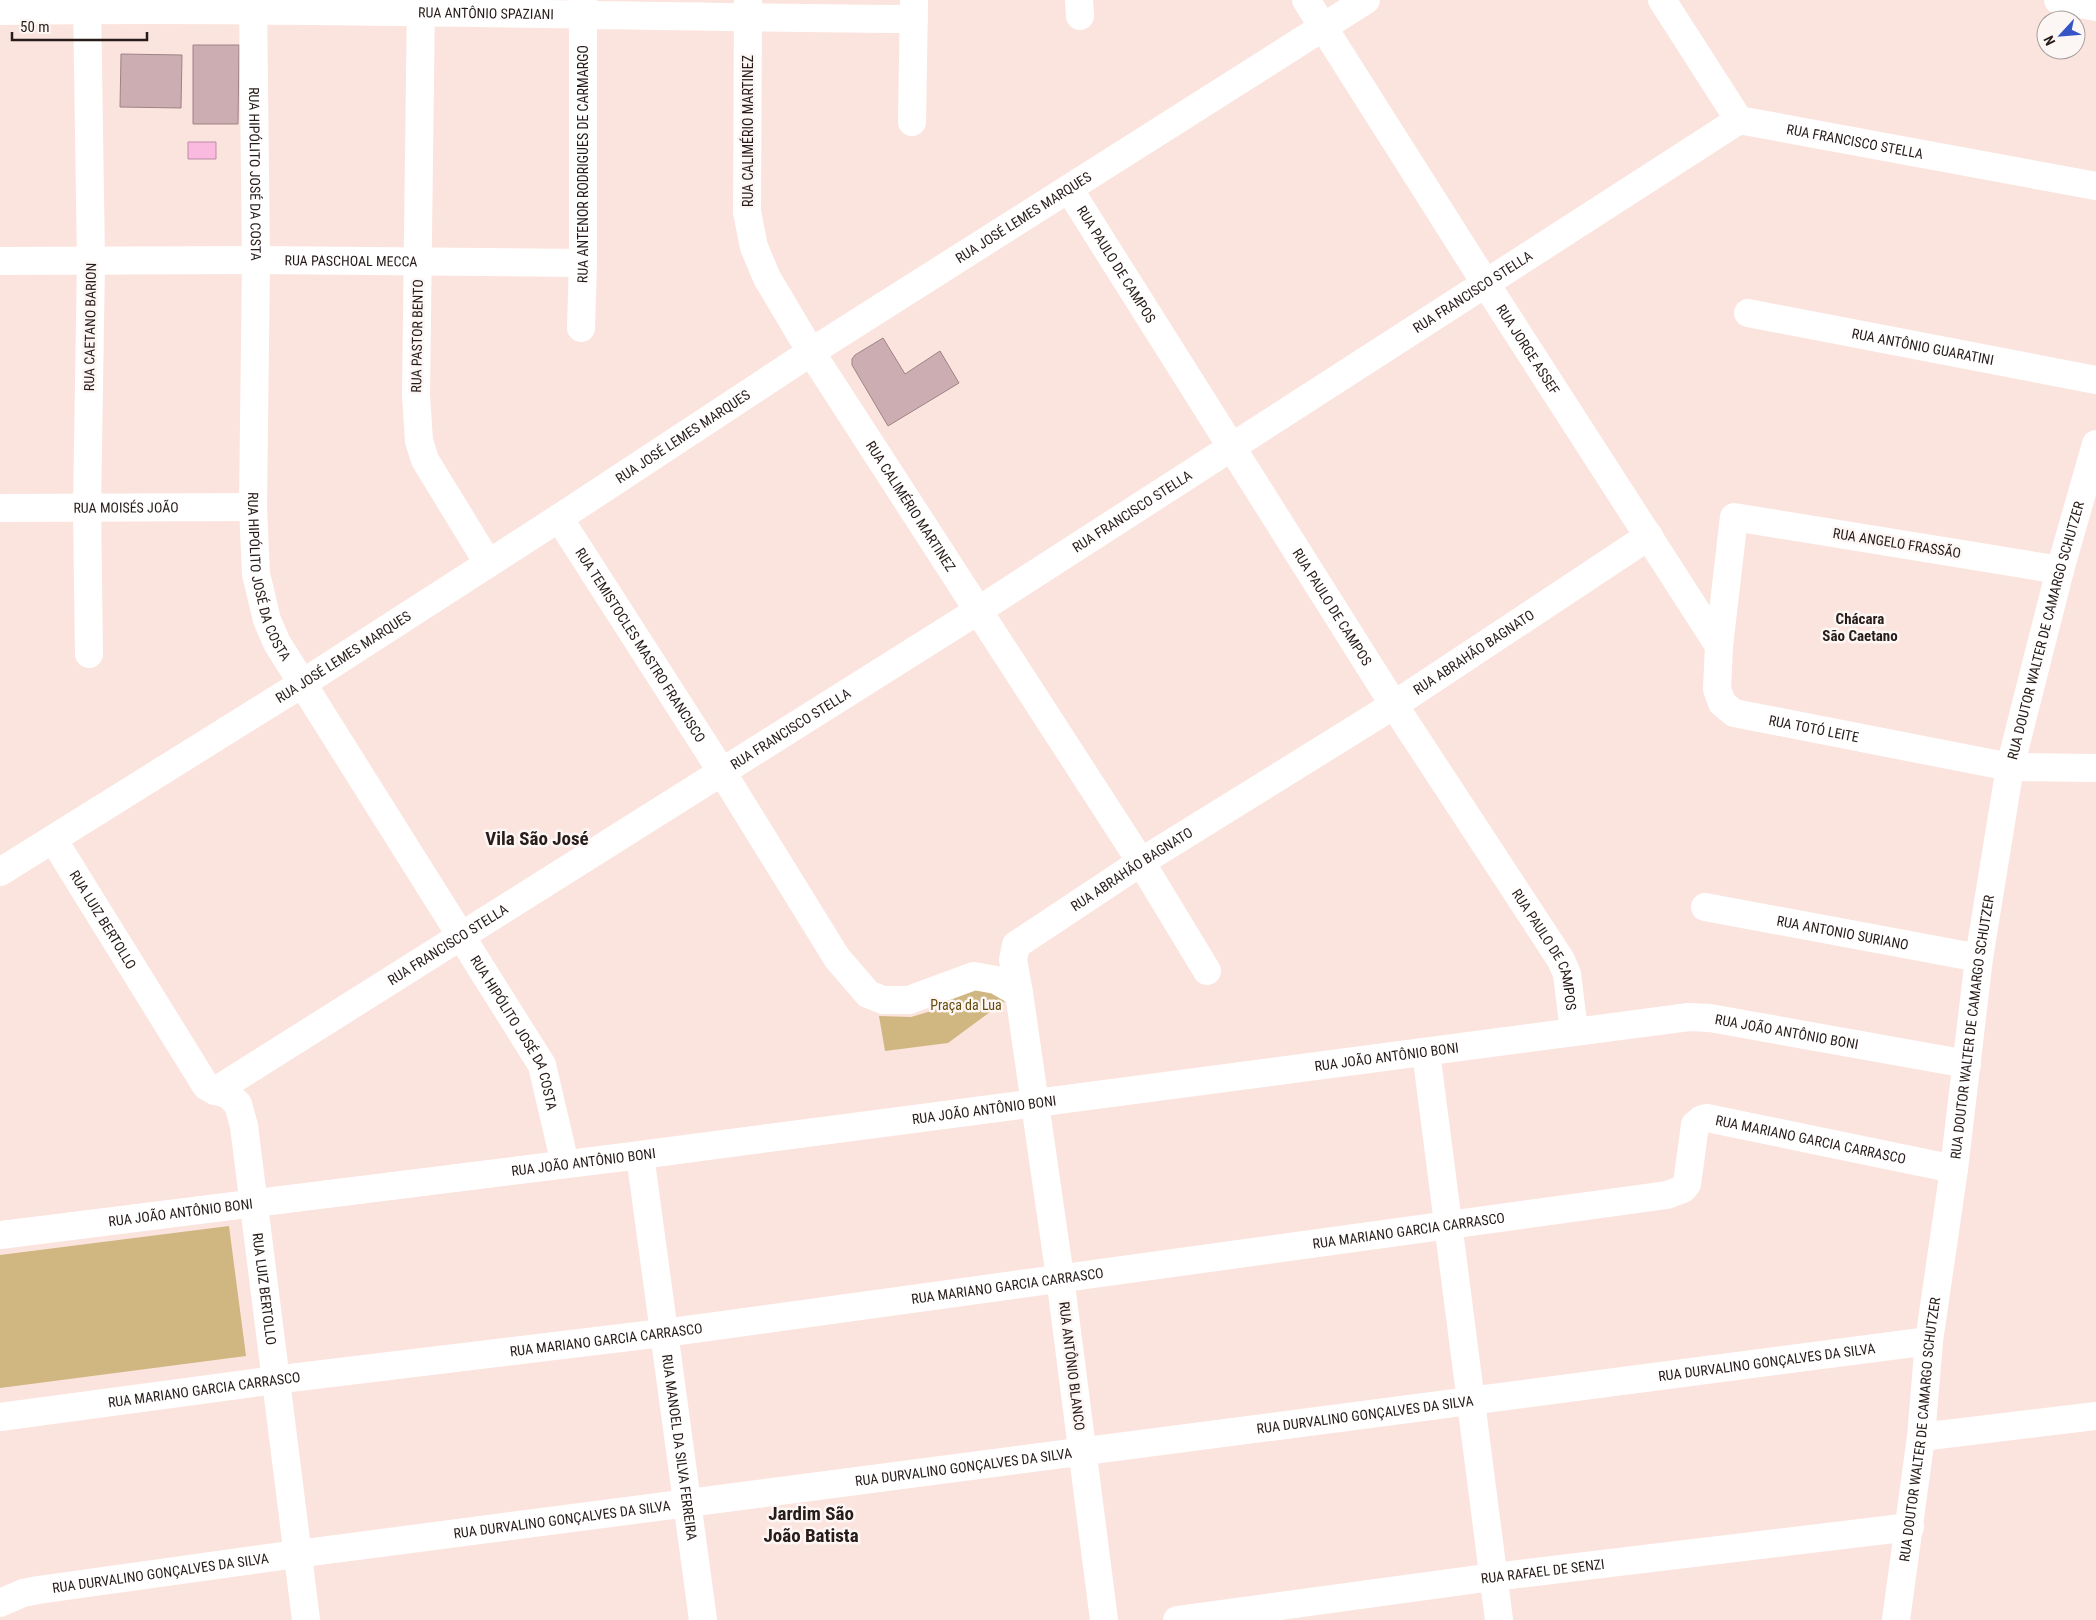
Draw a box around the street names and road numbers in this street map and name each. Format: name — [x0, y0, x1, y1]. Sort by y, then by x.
street label: RUA ANTÔNIO SPAZIANI — [418, 4, 554, 22]
street label: RUA ANTENOR RODRIGUES DE CARMARGO — [574, 45, 591, 283]
street label: RUA CALIMÉRIO MARTINEZ — [739, 55, 756, 207]
street label: RUA HIPÓLITO JOSÉ DA COSTA — [246, 87, 264, 261]
street label: RUA FRANCISCO STELLA — [1785, 121, 1925, 162]
street label: RUA JOSÉ LEMES MARQUES — [953, 168, 1094, 266]
street label: RUA PAULO DE CAMPOS — [1074, 203, 1159, 326]
street label: RUA FRANCISCO STELLA — [1410, 247, 1535, 336]
street label: RUA PASCHOAL MECCA — [284, 252, 418, 269]
street label: RUA CAETANO BARION — [81, 263, 99, 391]
street label: RUA PASTOR BENTO — [408, 279, 426, 393]
street label: RUA JORGE ASSEF — [1493, 301, 1563, 398]
street label: RUA ANTÔNIO GUARATINI — [1851, 325, 1995, 368]
street label: RUA JOSÉ LEMES MARQUES — [613, 386, 753, 486]
street label: RUA CALIMÉRIO MARTINEZ — [863, 438, 959, 574]
street label: RUA FRANCISCO STELLA — [1069, 467, 1195, 556]
street label: RUA HIPÓLITO JOSÉ DA COSTA — [245, 492, 294, 664]
street label: RUA MOISÉS JOÃO — [73, 498, 179, 516]
street label: RUA DOUTOR WALTER DE CAMARGO SCHUTZER — [2004, 499, 2087, 761]
street label: RUA ANGELO FRASSÃO — [1832, 524, 1962, 561]
street label: RUA TEMISTOCLES MASTRO FRANCISCO — [572, 545, 709, 745]
street label: RUA PAULO DE CAMPOS — [1289, 546, 1375, 668]
street label: RUA ABRAHÃO BAGNATO — [1410, 606, 1537, 698]
street label: RUA JOSÉ LEMES MARQUES — [273, 608, 414, 706]
street label: RUA FRANCISCO STELLA — [727, 685, 853, 772]
street label: RUA TOTÓ LEITE — [1767, 712, 1860, 745]
street label: RUA ABRAHÃO BAGNATO — [1068, 824, 1196, 914]
street label: RUA LUIZ BERTOLLO — [66, 868, 140, 972]
street label: RUA PAULO DE CAMPOS — [1509, 886, 1579, 1011]
street label: RUA DOUTOR WALTER DE CAMARGO SCHUTZER — [1947, 893, 1997, 1160]
street label: RUA FRANCISCO STELLA — [385, 901, 511, 988]
street label: RUA ANTONIO SURIANO — [1775, 913, 1910, 953]
street label: RUA HIPÓLITO JOSÉ DA COSTA — [467, 953, 560, 1112]
street label: RUA JOÃO ANTÔNIO BONI — [1714, 1011, 1860, 1052]
street label: RUA JOÃO ANTÔNIO BONI — [1313, 1039, 1460, 1074]
street label: RUA JOÃO ANTÔNIO BONI — [911, 1092, 1057, 1127]
street label: RUA MARIANO GARCIA CARRASCO — [1714, 1112, 1907, 1167]
street label: RUA JOÃO ANTÔNIO BONI — [510, 1145, 657, 1179]
street label: RUA JOÃO ANTÔNIO BONI — [107, 1195, 254, 1229]
street label: RUA MARIANO GARCIA CARRASCO — [1312, 1209, 1506, 1252]
street label: RUA LUIZ BERTOLLO — [249, 1232, 279, 1346]
street label: RUA MARIANO GARCIA CARRASCO — [910, 1265, 1105, 1307]
street label: RUA DOUTOR WALTER DE CAMARGO SCHUTZER — [1896, 1296, 1943, 1563]
street label: RUA ANTÔNIO BLANCO — [1056, 1300, 1089, 1431]
street label: RUA MARIANO GARCIA CARRASCO — [509, 1320, 703, 1359]
street label: RUA DURVALINO GONÇALVES DA SILVA — [1657, 1340, 1876, 1384]
street label: RUA MANOEL DA SILVA FERREIRA — [659, 1353, 700, 1541]
street label: RUA MARIANO GARCIA CARRASCO — [107, 1369, 301, 1410]
street label: RUA DURVALINO GONÇALVES DA SILVA — [1256, 1393, 1474, 1437]
street label: RUA DURVALINO GONÇALVES DA SILVA — [854, 1445, 1073, 1489]
street label: RUA DURVALINO GONÇALVES DA SILVA — [452, 1497, 671, 1542]
street label: RUA DURVALINO GONÇALVES DA SILVA — [51, 1550, 270, 1596]
street label: RUA RAFAEL DE SENZI — [1480, 1556, 1605, 1587]

